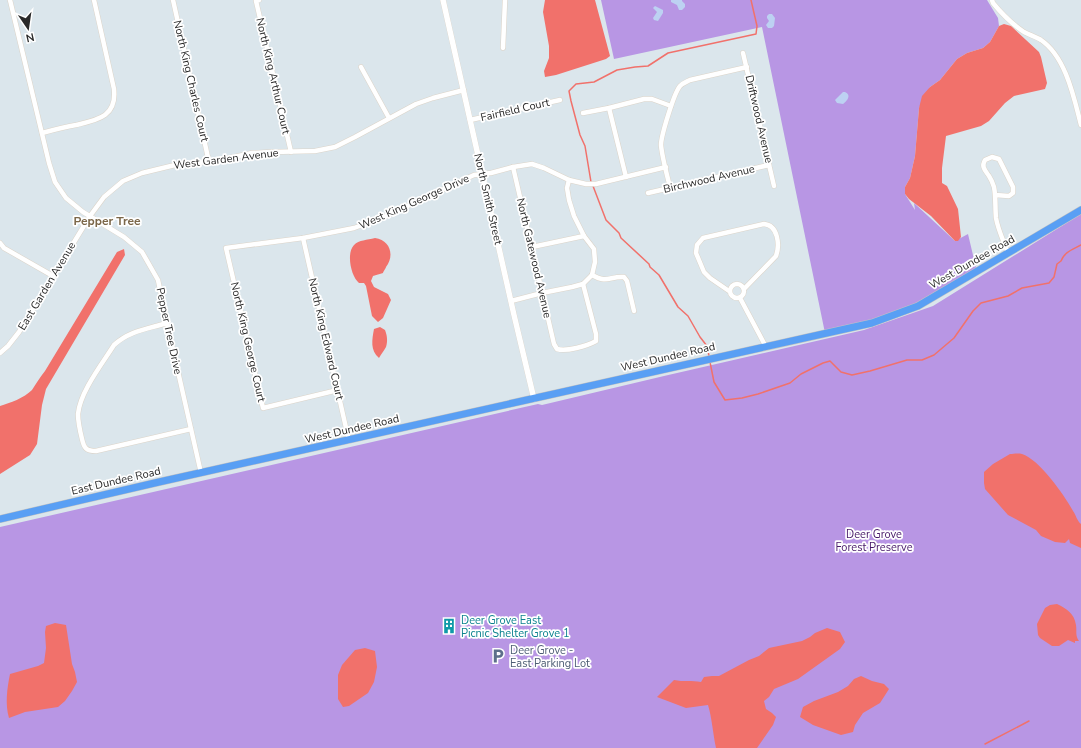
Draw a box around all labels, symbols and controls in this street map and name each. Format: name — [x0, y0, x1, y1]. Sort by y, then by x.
north arrow — [8, 8, 48, 48]
street label: North King Arthur Court — [252, 16, 294, 136]
street label: North King Charles Court — [170, 19, 212, 143]
text: N — [24, 29, 36, 45]
street label: Driftwood Avenue — [742, 73, 776, 165]
street label: Fairfield Court — [479, 95, 551, 125]
street label: West Garden Avenue — [173, 145, 280, 173]
street label: North Smith Street — [470, 152, 506, 246]
street label: Birchwood Avenue — [662, 161, 756, 197]
street label: West King George Drive — [356, 171, 472, 233]
street label: North Gatewood Avenue — [513, 196, 555, 320]
district label: Pepper Tree — [73, 213, 141, 229]
street label: West Dundee Road — [927, 231, 1017, 293]
street label: East Garden Avenue — [15, 239, 79, 333]
street label: North King Edward Court — [305, 277, 347, 402]
street label: North King George Court — [227, 281, 269, 404]
street label: Pepper Tree Drive — [152, 286, 186, 376]
street label: West Dundee Road — [619, 339, 717, 375]
street label: West Dundee Road — [303, 411, 401, 447]
street label: East Dundee Road — [70, 463, 162, 499]
park label: Deer Grove Forest Preserve — [836, 527, 913, 555]
place label: Deer Grove East Picnic Shelter Grove 1 — [461, 613, 570, 641]
building icon: Deer Grove East Picnic Shelter Grove 1 — [440, 617, 458, 635]
place label: Deer Grove - East Parking Lot — [510, 643, 590, 671]
parking icon: Deer Grove - East Parking Lot — [489, 647, 507, 665]

